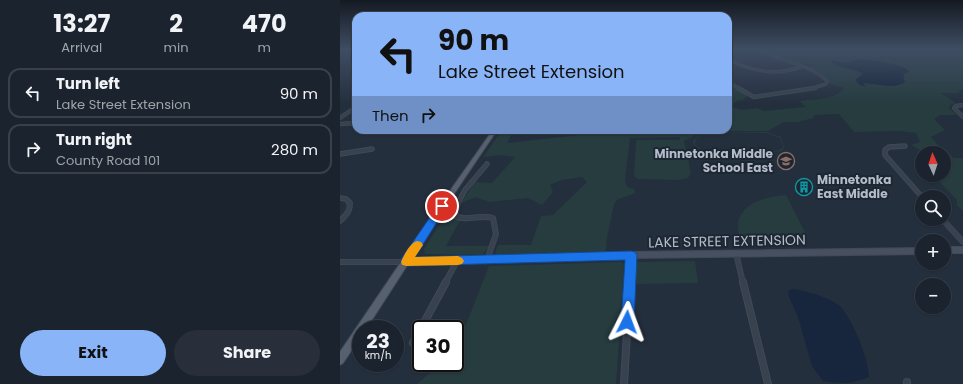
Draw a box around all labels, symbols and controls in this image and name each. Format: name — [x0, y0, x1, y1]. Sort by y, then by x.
text: 13:27 — [53, 7, 110, 40]
text: 2 — [169, 7, 183, 40]
text: 470 — [242, 7, 287, 40]
text: 90 m — [438, 21, 509, 60]
icon: left — [372, 28, 424, 80]
text: Arrival — [61, 38, 102, 57]
text: min — [164, 38, 189, 57]
text: m — [258, 38, 271, 57]
text: Lake Street Extension — [438, 59, 625, 84]
text: Turn left — [56, 73, 120, 94]
icon: left — [22, 82, 44, 104]
text: 90 m — [280, 83, 318, 104]
text: Lake Street Extension — [56, 95, 191, 114]
icon: right — [417, 104, 439, 126]
text: Then — [372, 105, 409, 126]
text: Turn right — [56, 129, 132, 150]
icon: right — [22, 138, 44, 160]
text: 280 m — [271, 139, 318, 160]
place label: Minnetonka Middle School East — [654, 145, 774, 176]
north arrow — [915, 146, 951, 182]
map controls — [915, 146, 951, 314]
text: County Road 101 — [56, 151, 160, 170]
school or university icon: Minnetonka Middle School East — [776, 151, 796, 171]
place label: Minnetonka East Middle — [817, 171, 891, 202]
building icon: Minnetonka East Middle — [794, 177, 814, 197]
pin — [425, 189, 459, 223]
button: search — [915, 190, 951, 226]
icon: arrive — [431, 195, 453, 217]
street label: LAKE STREET EXTENSION — [648, 230, 806, 252]
button: + — [915, 234, 951, 270]
button: − — [915, 278, 951, 314]
position arrow — [606, 301, 648, 343]
speed limit sign: 30 — [412, 320, 464, 372]
text: 23 — [366, 327, 390, 355]
button: Exit — [20, 330, 166, 376]
button: Share — [174, 330, 320, 376]
text: km/h — [365, 348, 391, 363]

